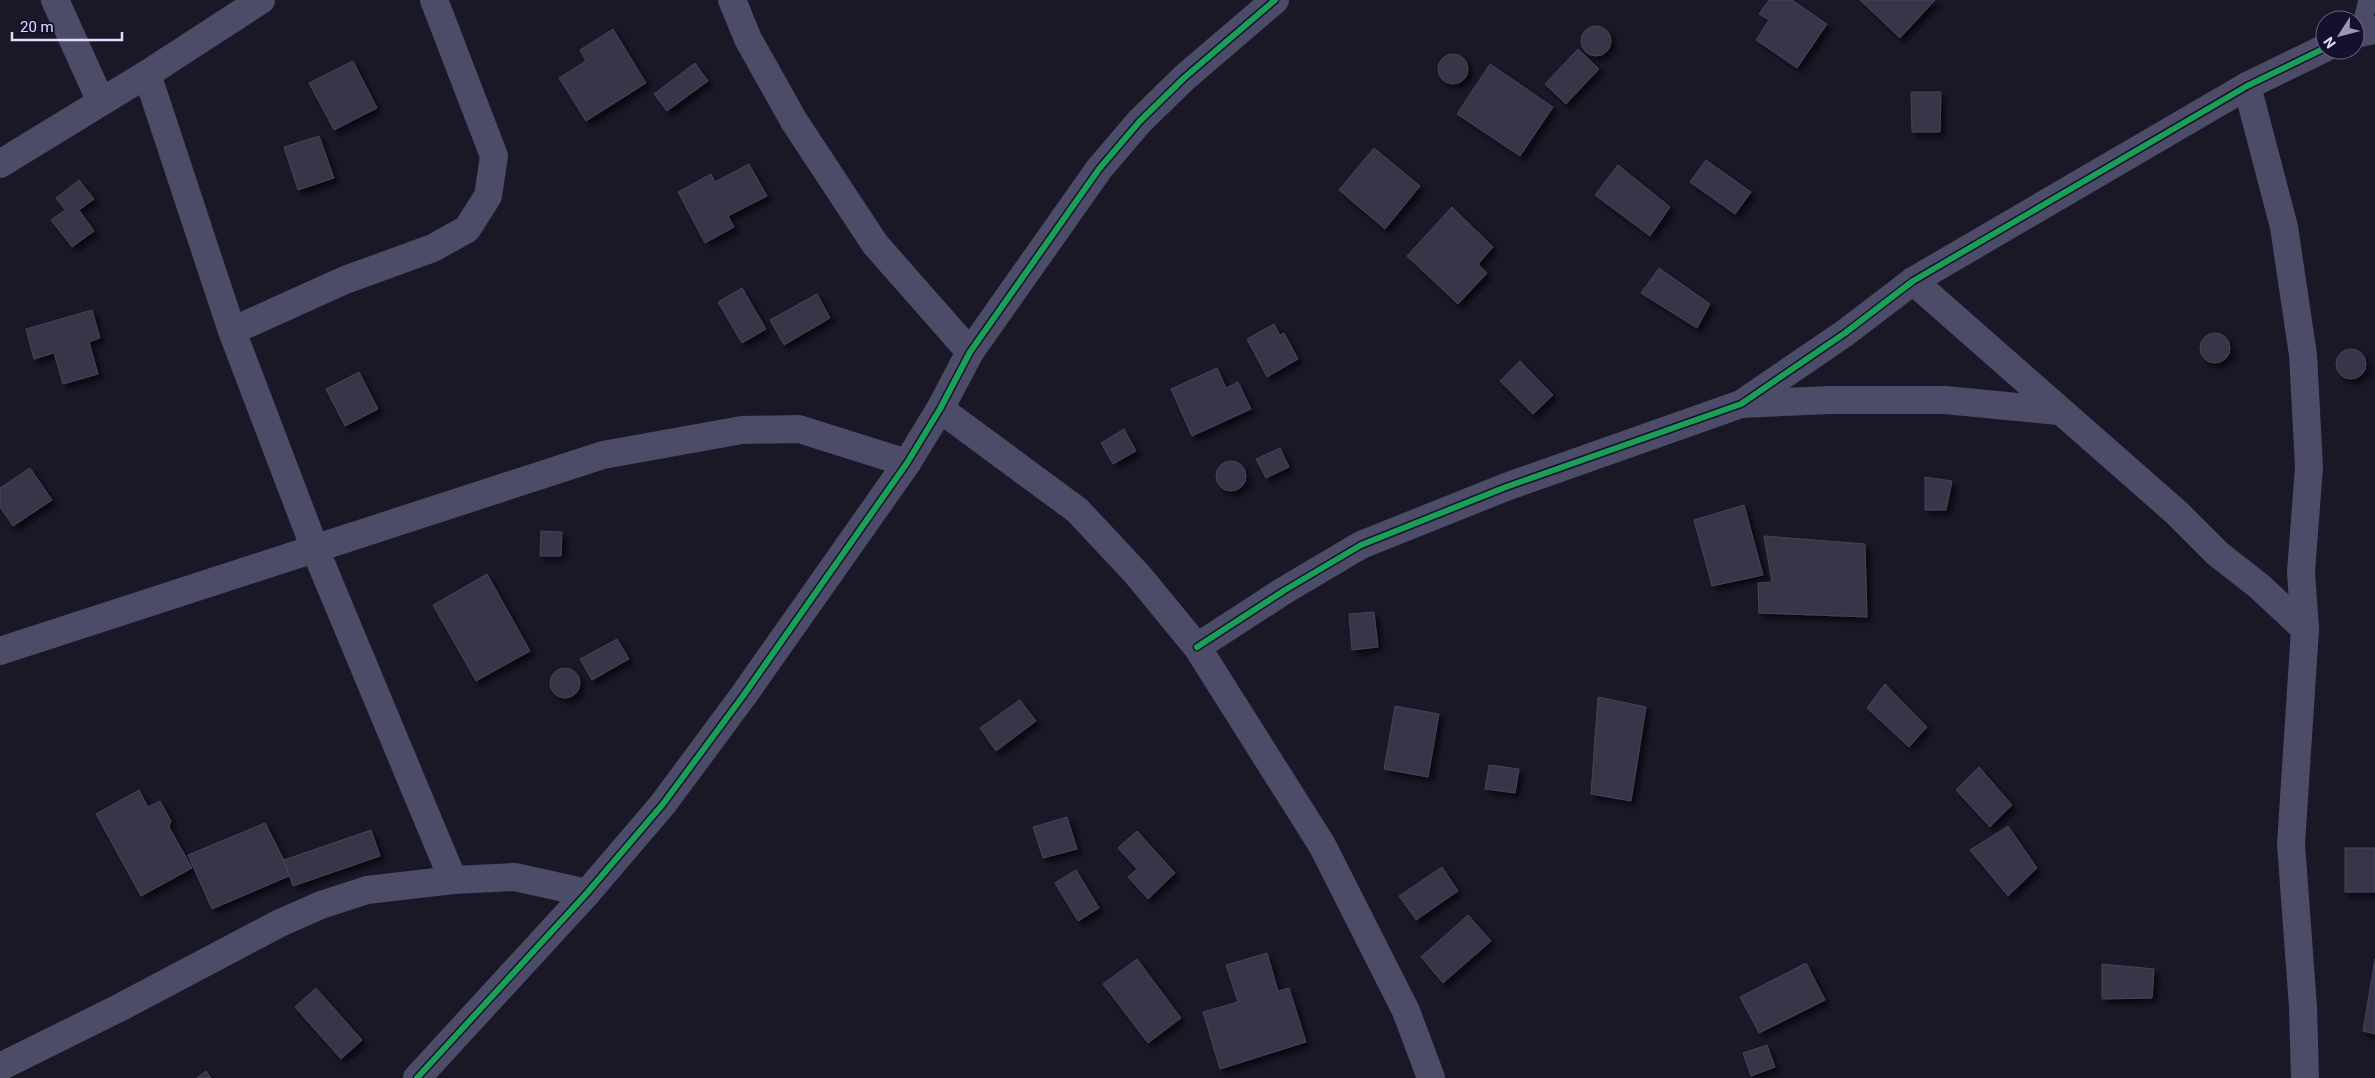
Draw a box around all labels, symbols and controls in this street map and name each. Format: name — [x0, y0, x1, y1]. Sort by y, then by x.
scale bar — [12, 10, 122, 42]
north arrow — [2315, 10, 2365, 60]
text: 20 m — [20, 18, 54, 36]
text: N — [2320, 34, 2339, 51]

